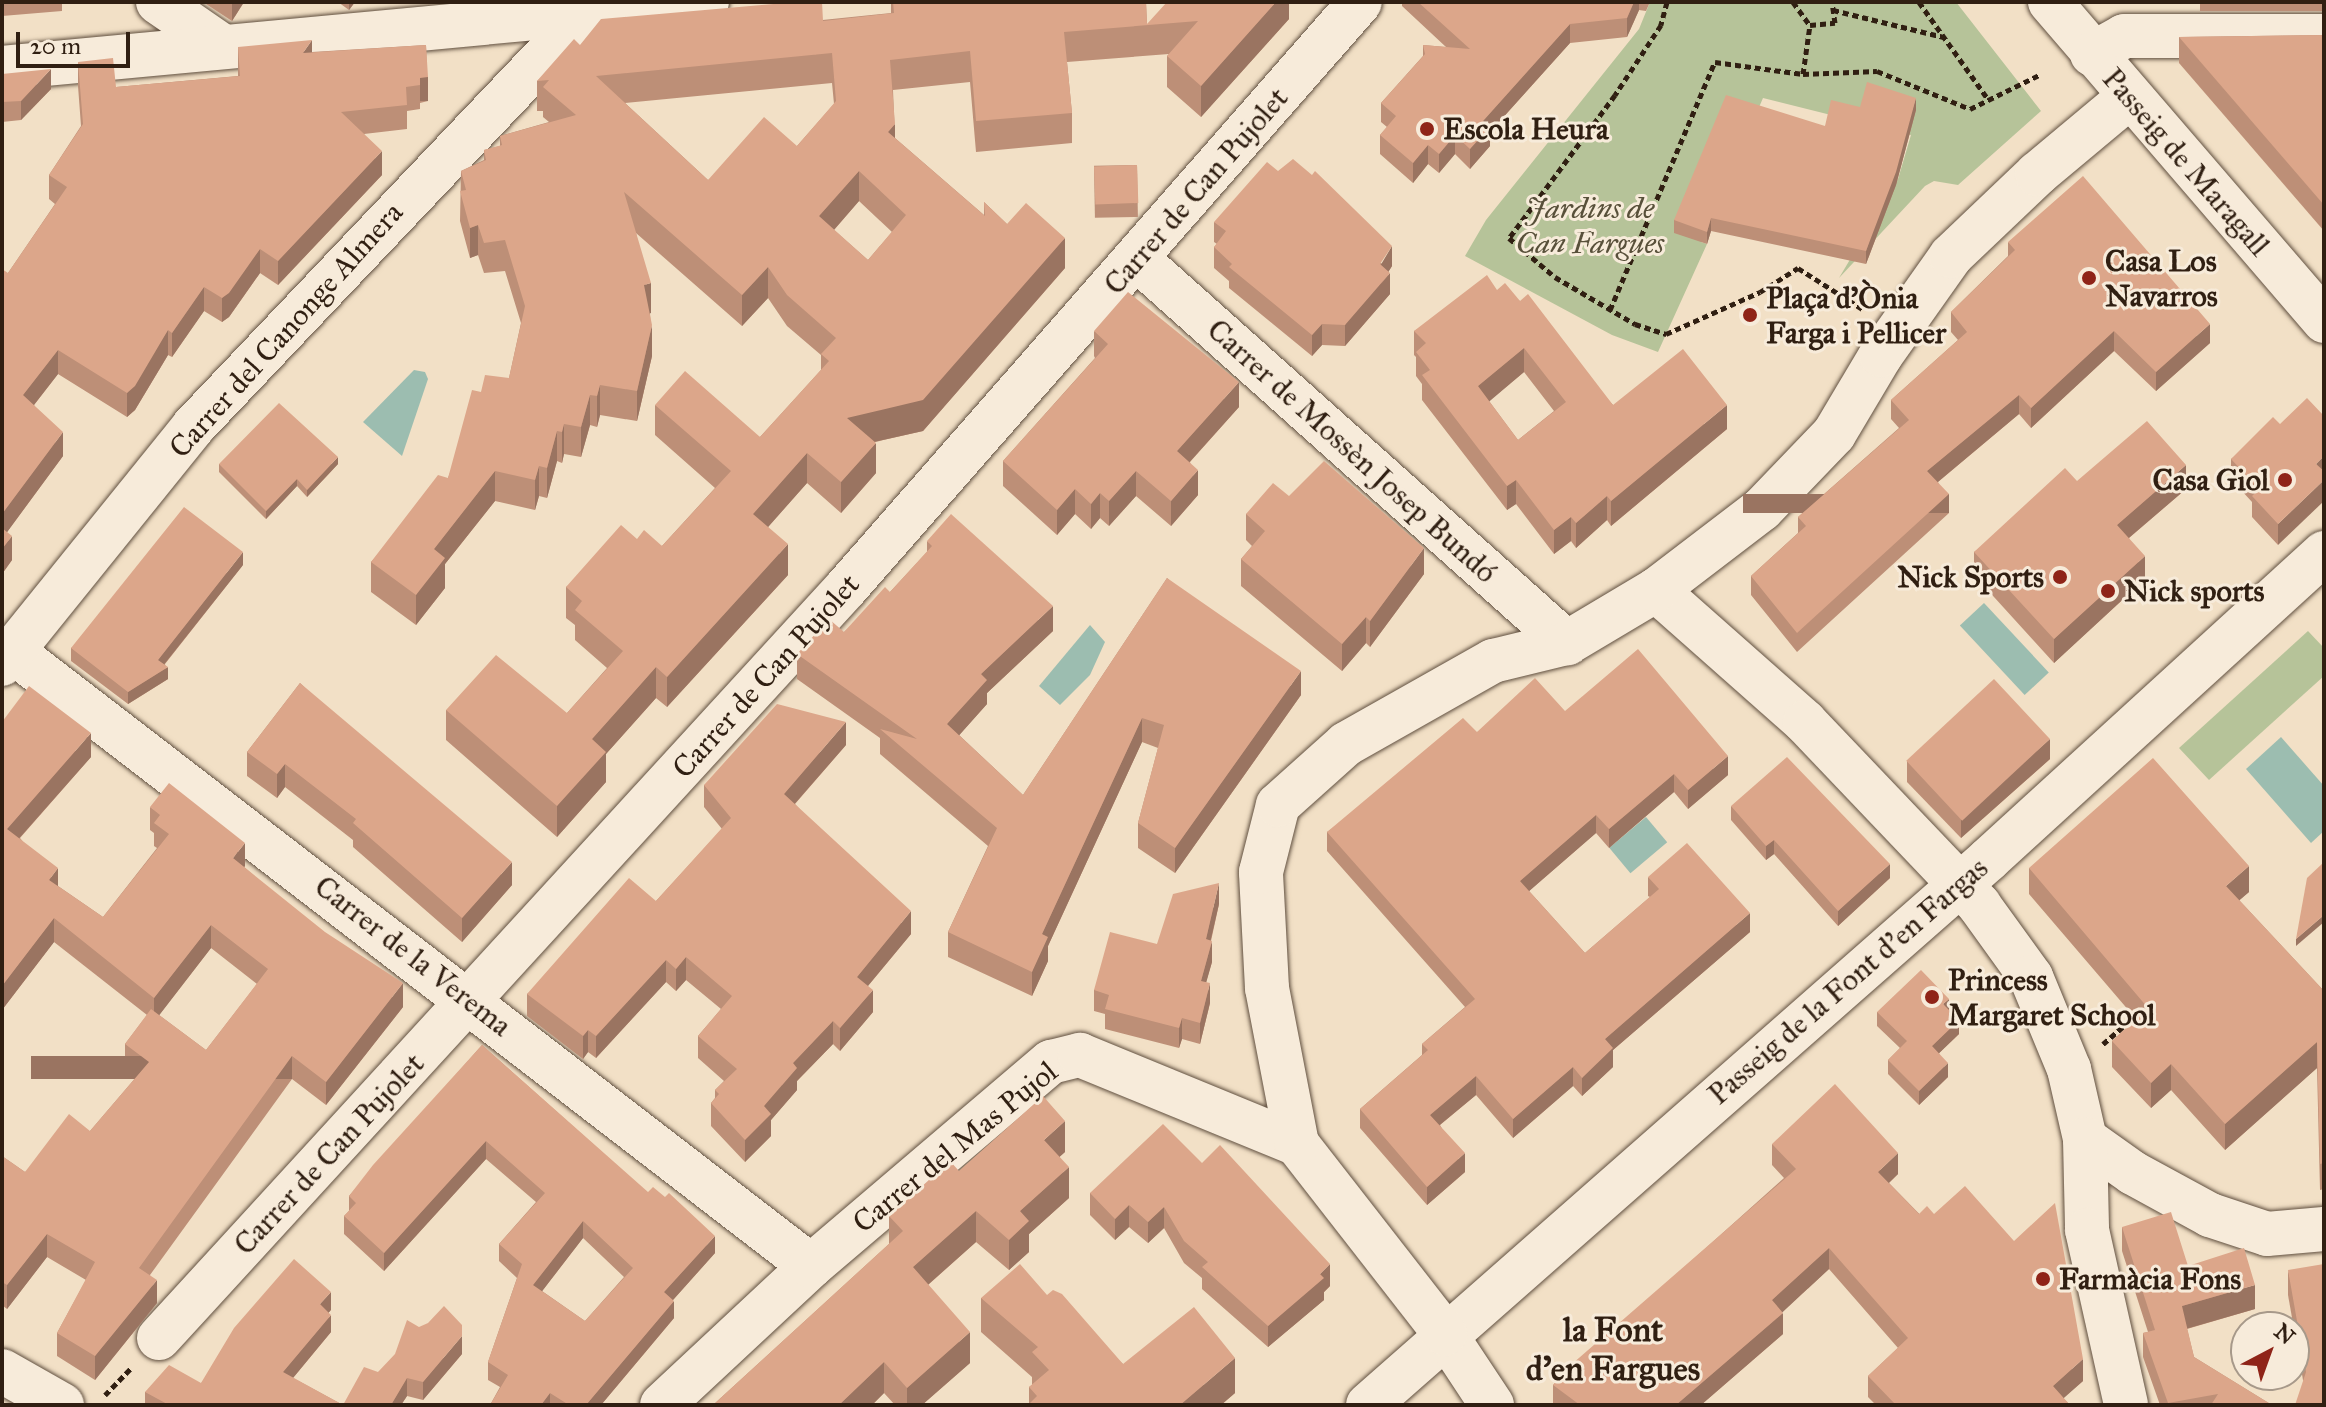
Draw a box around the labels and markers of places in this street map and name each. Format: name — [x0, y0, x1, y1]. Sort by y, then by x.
place label: Escola Heura — [1443, 111, 1609, 147]
marker: Escola Heura — [1418, 120, 1436, 138]
place label: Casa Los Navarros — [2105, 243, 2218, 314]
marker: Casa Los Navarros — [2080, 269, 2098, 287]
place label: Plaça d'Ònia Farga i Pellicer — [1766, 280, 1946, 350]
marker: Plaça d'Ònia Farga i Pellicer — [1741, 306, 1759, 324]
place label: Casa Giol — [2152, 462, 2269, 498]
marker: Casa Giol — [2276, 471, 2294, 489]
place label: Nick Sports — [1897, 559, 2044, 595]
marker: Nick Sports — [2051, 568, 2069, 586]
place label: Nick sports — [2124, 573, 2265, 609]
marker: Nick sports — [2099, 582, 2117, 600]
place label: Princess Margaret School — [1948, 962, 2155, 1032]
marker: Princess Margaret School — [1923, 988, 1941, 1006]
place label: Farmàcia Fons — [2059, 1261, 2241, 1297]
marker: Farmàcia Fons — [2034, 1270, 2052, 1288]

